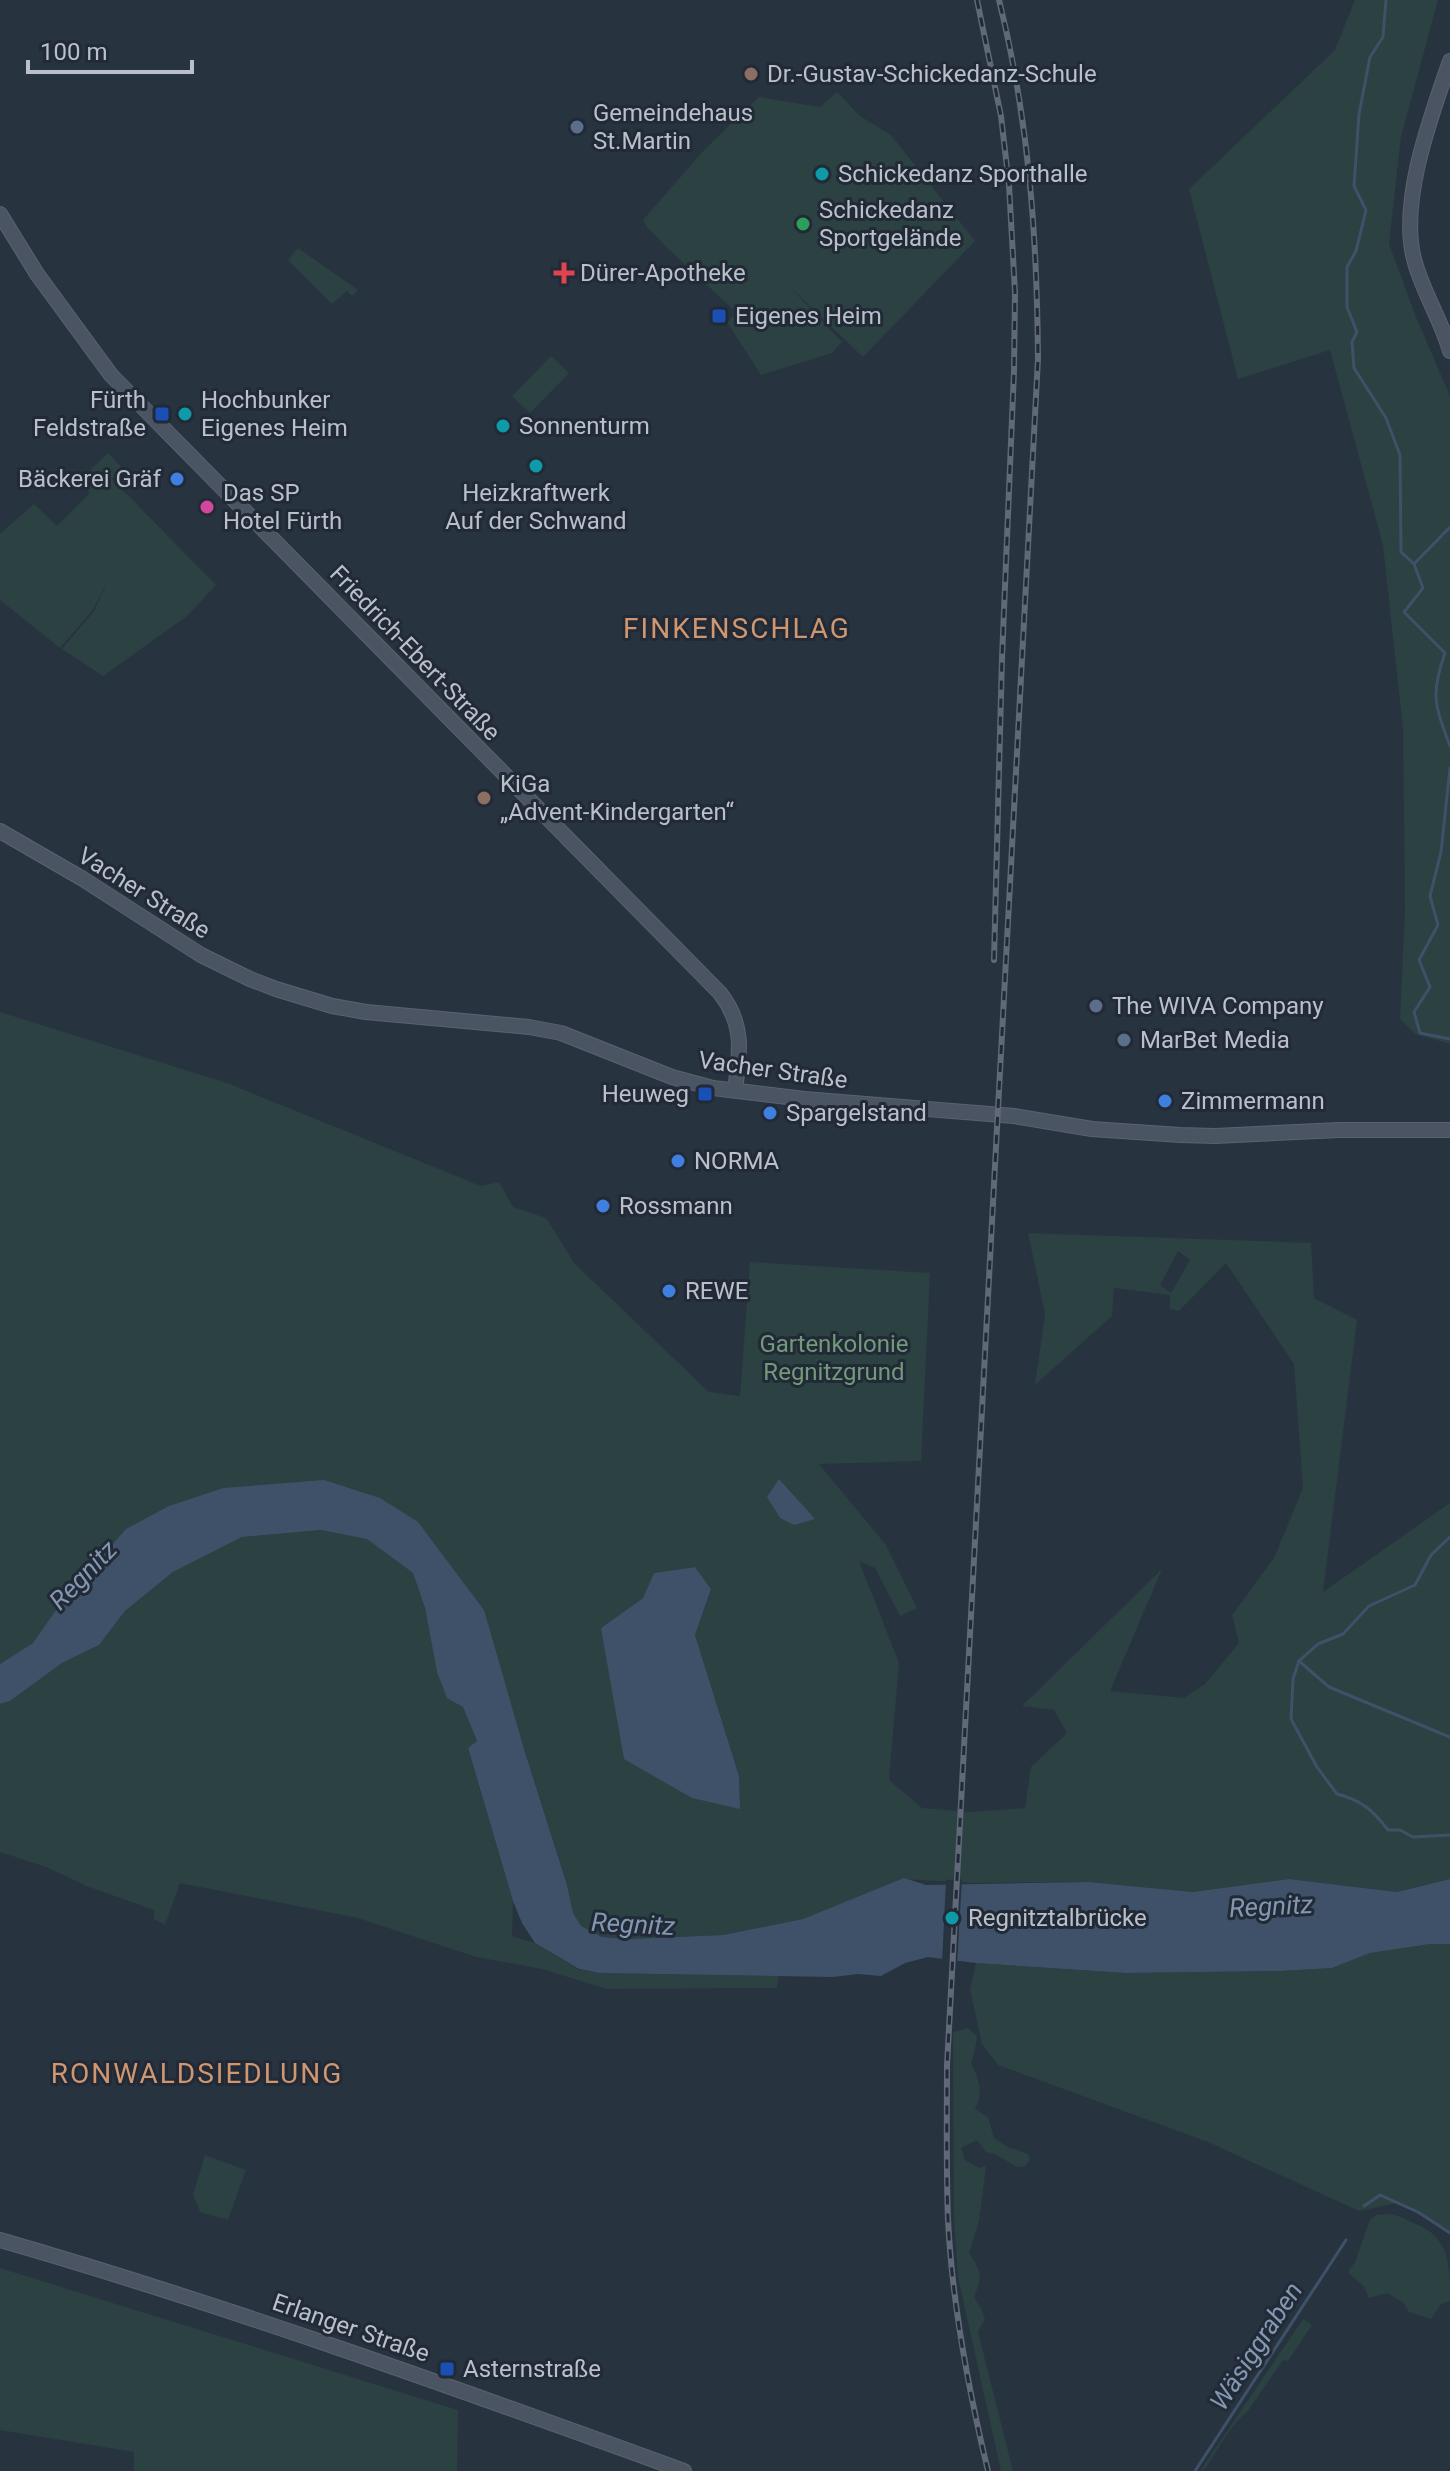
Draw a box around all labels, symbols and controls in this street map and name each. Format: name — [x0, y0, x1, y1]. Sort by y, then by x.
scale bar — [28, 24, 192, 74]
text: 100 m — [40, 38, 107, 66]
place label: Dr.-Gustav-Schickedanz-Schule — [767, 60, 1097, 88]
marker: Dr.-Gustav-Schickedanz-Schule — [742, 65, 760, 83]
place label: Gemeindehaus St.Martin — [593, 99, 753, 155]
marker: Gemeindehaus St.Martin — [568, 118, 586, 136]
place label: Schickedanz Sporthalle — [838, 160, 1087, 188]
marker: Schickedanz Sporthalle — [813, 165, 831, 183]
place label: Schickedanz Sportgelände — [819, 196, 962, 252]
marker: Schickedanz Sportgelände — [794, 215, 812, 233]
place label: Dürer-Apotheke — [580, 259, 746, 287]
marker: Dürer-Apotheke — [555, 264, 573, 282]
place label: Eigenes Heim — [735, 302, 882, 330]
marker: Eigenes Heim — [710, 307, 728, 325]
place label: Fürth Feldstraße — [33, 386, 146, 442]
place label: Hochbunker Eigenes Heim — [201, 386, 348, 442]
marker: Fürth Feldstraße — [153, 405, 171, 423]
marker: Hochbunker Eigenes Heim — [176, 405, 194, 423]
place label: Sonnenturm — [519, 412, 650, 440]
marker: Sonnenturm — [494, 417, 512, 435]
marker: Heizkraftwerk Auf der Schwand — [527, 457, 545, 475]
place label: Bäckerei Gräf — [18, 465, 162, 493]
marker: Bäckerei Gräf — [168, 470, 186, 488]
place label: Das SP Hotel Fürth — [223, 479, 342, 535]
place label: Heizkraftwerk Auf der Schwand — [445, 479, 627, 535]
marker: Das SP Hotel Fürth — [198, 498, 216, 516]
street label: Friedrich-Ebert-Straße — [324, 560, 506, 746]
district label: FINKENSCHLAG — [623, 612, 851, 645]
place label: KiGa „Advent-Kindergarten“ — [500, 770, 735, 826]
marker: KiGa „Advent-Kindergarten“ — [475, 789, 493, 807]
street label: Vacher Straße — [73, 841, 215, 945]
place label: The WIVA Company — [1112, 992, 1324, 1020]
marker: The WIVA Company — [1087, 997, 1105, 1015]
place label: MarBet Media — [1140, 1026, 1290, 1054]
marker: MarBet Media — [1115, 1031, 1133, 1049]
street label: Vacher Straße — [697, 1046, 849, 1094]
place label: Heuweg — [602, 1080, 689, 1108]
marker: Heuweg — [696, 1085, 714, 1103]
place label: Zimmermann — [1181, 1087, 1325, 1115]
marker: Zimmermann — [1156, 1092, 1174, 1110]
place label: Spargelstand — [786, 1099, 927, 1127]
marker: Spargelstand — [761, 1104, 779, 1122]
place label: NORMA — [694, 1147, 780, 1175]
marker: NORMA — [669, 1152, 687, 1170]
place label: Rossmann — [619, 1192, 733, 1220]
marker: Rossmann — [594, 1197, 612, 1215]
place label: REWE — [685, 1277, 748, 1305]
marker: REWE — [660, 1282, 678, 1300]
park label: Gartenkolonie Regnitzgrund — [759, 1330, 909, 1386]
water label: Regnitz — [43, 1534, 123, 1616]
water label: Regnitz — [1228, 1889, 1314, 1923]
place label: Regnitztalbrücke — [968, 1904, 1147, 1932]
water label: Regnitz — [590, 1907, 676, 1941]
marker: Regnitztalbrücke — [943, 1909, 961, 1927]
district label: RONWALDSIEDLUNG — [51, 2057, 343, 2090]
water label: Wäsiggraben — [1204, 2276, 1308, 2416]
street label: Erlanger Straße — [269, 2288, 433, 2368]
place label: Asternstraße — [463, 2355, 601, 2383]
marker: Asternstraße — [438, 2360, 456, 2378]

